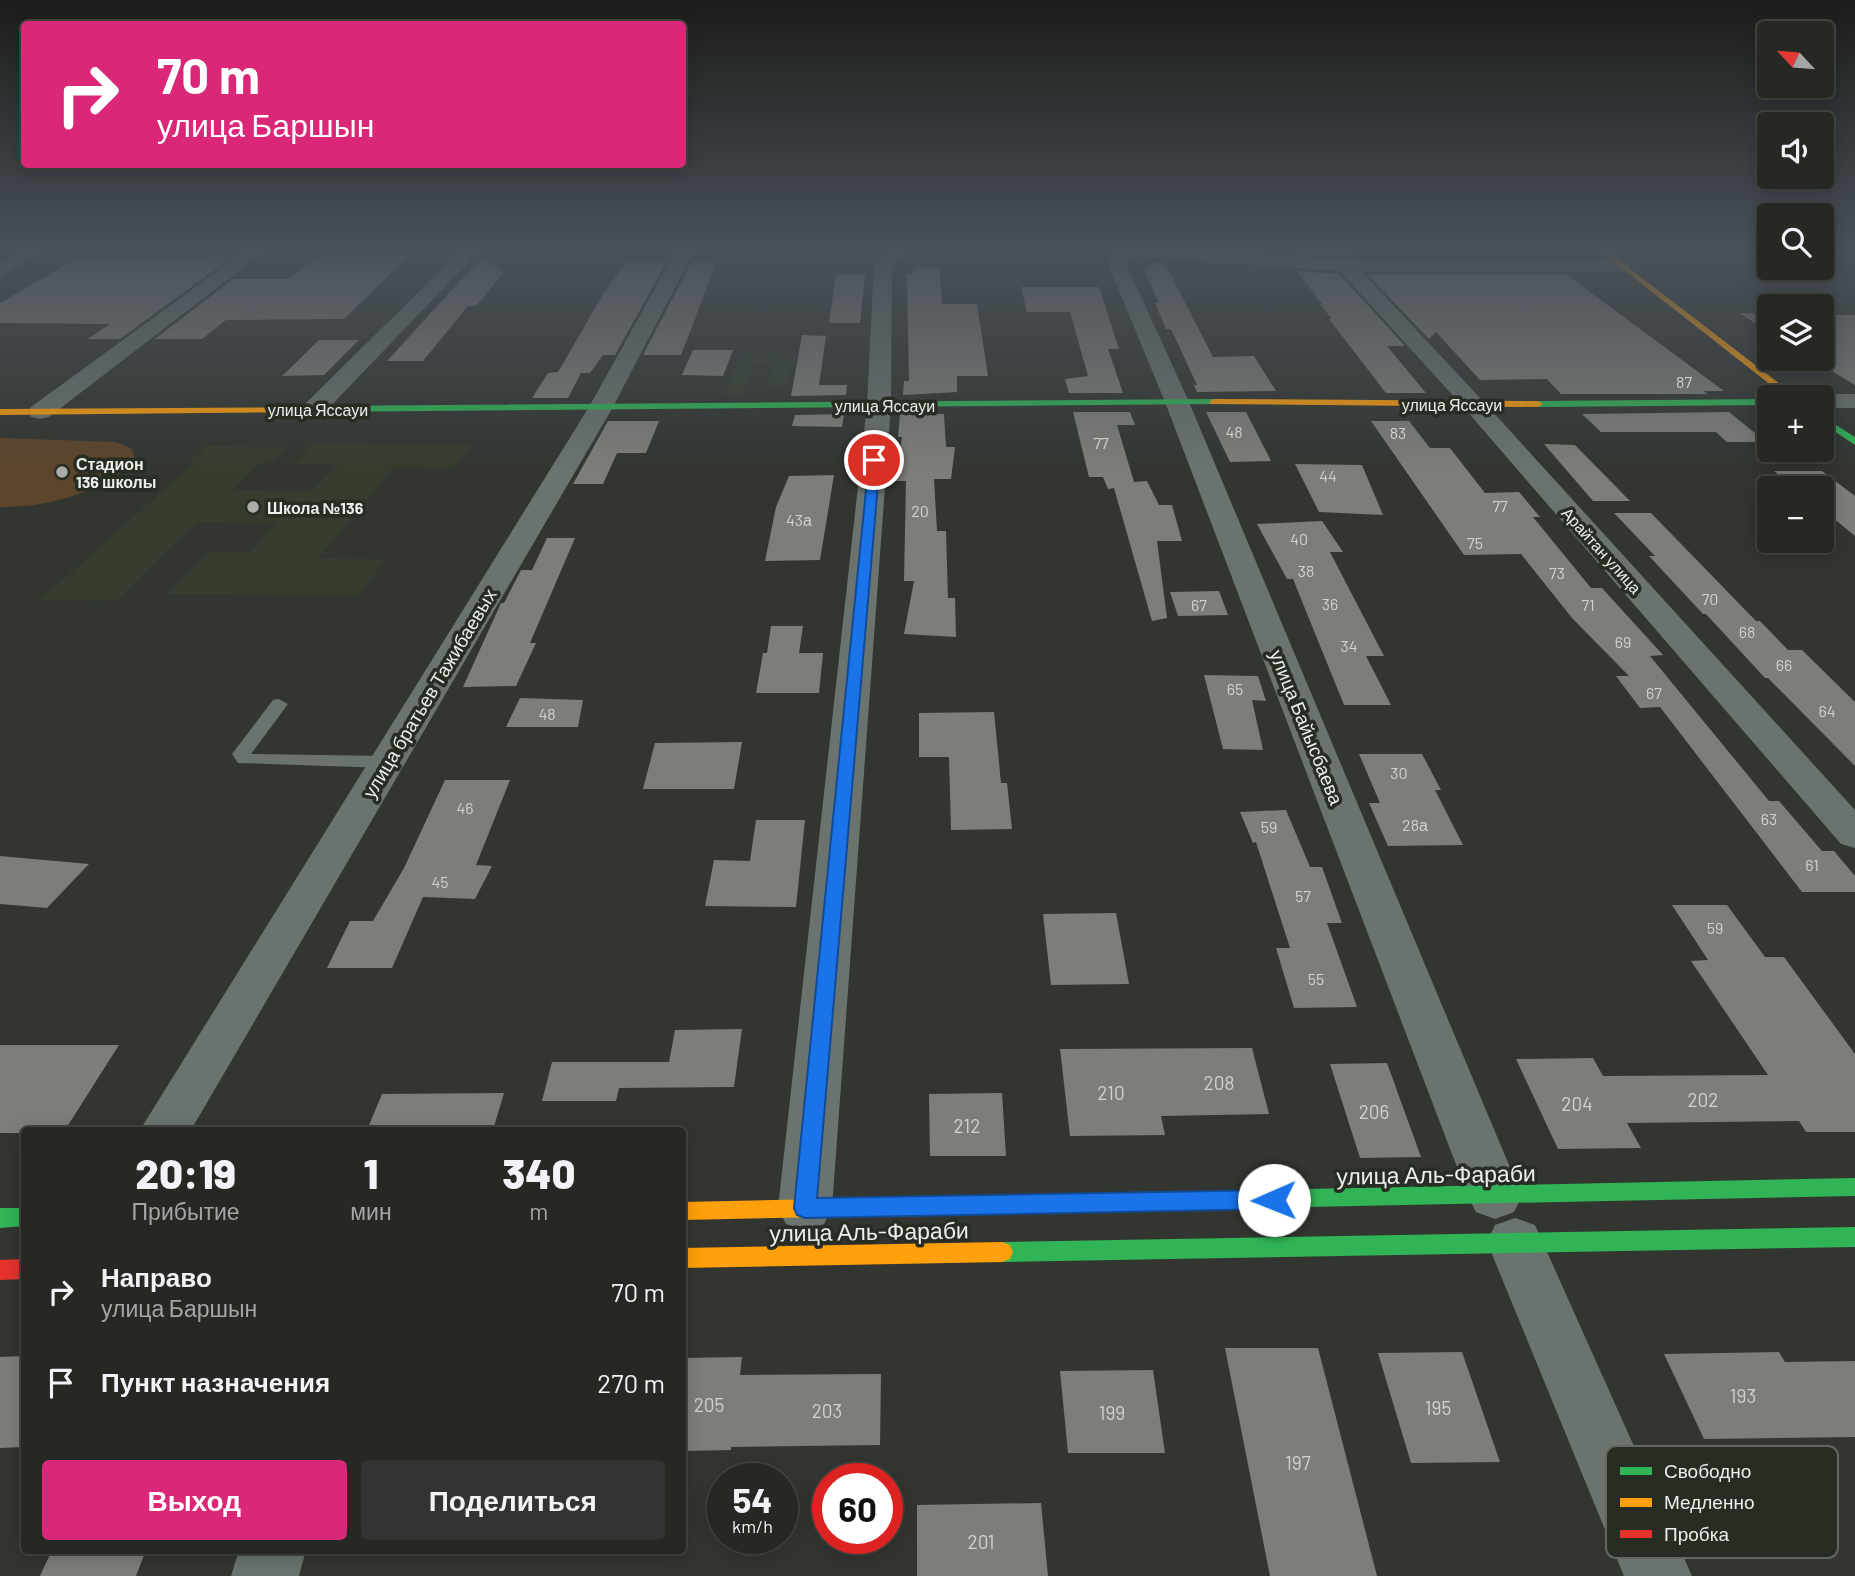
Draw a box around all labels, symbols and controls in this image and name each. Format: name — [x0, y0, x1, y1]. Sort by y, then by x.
north arrow — [1757, 21, 1834, 98]
map controls — [1757, 21, 1834, 553]
text: 70 m — [157, 45, 260, 104]
icon: right — [42, 49, 133, 140]
text: улица Баршын — [157, 105, 374, 143]
button: sound — [1757, 112, 1834, 189]
button: search — [1757, 203, 1834, 280]
button: layers — [1757, 294, 1834, 371]
house number: 87 — [1676, 372, 1692, 391]
button: + — [1757, 385, 1834, 462]
street label: улица Яссауи — [1402, 395, 1502, 414]
street label: улица Яссауи — [835, 396, 935, 415]
street label: улица Яссауи — [268, 400, 368, 419]
house number: 48 — [1225, 422, 1243, 441]
house number: 83 — [1390, 423, 1406, 442]
pin — [844, 430, 904, 490]
house number: 77 — [1093, 433, 1109, 452]
icon: arrive — [855, 441, 893, 479]
place label: Стадион 136 школы — [76, 454, 156, 491]
marker: Стадион 136 школы — [54, 464, 70, 480]
house number: 44 — [1319, 466, 1337, 485]
button: − — [1757, 476, 1834, 553]
house number: 77 — [1492, 496, 1508, 515]
place label: Школа №136 — [267, 498, 364, 517]
marker: Школа №136 — [245, 499, 261, 515]
house number: 20 — [911, 501, 929, 520]
street label: Арайтан улица — [1558, 503, 1646, 597]
house number: 43а — [786, 510, 812, 529]
house number: 40 — [1290, 529, 1308, 548]
house number: 75 — [1467, 533, 1483, 552]
house number: 38 — [1298, 561, 1314, 580]
house number: 73 — [1549, 563, 1565, 582]
street label: улица братьев Тажибаевых — [357, 584, 501, 802]
house number: 70 — [1702, 589, 1718, 608]
house number: 36 — [1322, 594, 1338, 613]
house number: 67 — [1191, 595, 1207, 614]
house number: 71 — [1581, 595, 1595, 614]
house number: 68 — [1739, 622, 1755, 641]
house number: 69 — [1615, 632, 1631, 651]
house number: 34 — [1340, 636, 1358, 655]
street label: улица Байысбаева — [1265, 646, 1349, 808]
house number: 66 — [1776, 655, 1792, 674]
house number: 65 — [1227, 679, 1243, 698]
house number: 67 — [1646, 683, 1662, 702]
house number: 64 — [1818, 701, 1836, 720]
house number: 48 — [538, 704, 556, 723]
house number: 30 — [1390, 763, 1408, 782]
house number: 46 — [456, 798, 474, 817]
house number: 63 — [1761, 809, 1777, 828]
house number: 28а — [1402, 815, 1428, 834]
house number: 59 — [1261, 817, 1277, 836]
house number: 61 — [1805, 855, 1819, 874]
house number: 45 — [431, 872, 449, 891]
house number: 57 — [1295, 886, 1311, 905]
house number: 59 — [1707, 918, 1723, 937]
house number: 55 — [1308, 969, 1324, 988]
house number: 208 — [1204, 1071, 1234, 1094]
house number: 210 — [1097, 1081, 1125, 1104]
house number: 202 — [1687, 1088, 1719, 1111]
house number: 204 — [1561, 1092, 1593, 1115]
house number: 206 — [1359, 1100, 1389, 1123]
house number: 212 — [954, 1114, 980, 1137]
text: 20:19 — [135, 1147, 236, 1197]
text: 1 — [363, 1147, 378, 1197]
text: 340 — [502, 1147, 575, 1197]
street label: улица Аль-Фараби — [1336, 1158, 1536, 1190]
position arrow — [1237, 1163, 1311, 1237]
text: Прибытие — [132, 1197, 240, 1225]
text: мин — [350, 1197, 392, 1225]
text: m — [529, 1197, 548, 1225]
street label: улица Аль-Фараби — [769, 1215, 969, 1247]
text: Направо — [101, 1261, 212, 1292]
icon: right — [42, 1273, 80, 1311]
text: 70 m — [611, 1276, 665, 1307]
text: улица Баршын — [101, 1294, 257, 1322]
icon: arrive — [42, 1364, 80, 1402]
text: Пункт назначения — [101, 1366, 330, 1397]
text: 270 m — [597, 1367, 665, 1398]
house number: 193 — [1730, 1384, 1756, 1407]
house number: 205 — [694, 1393, 724, 1416]
house number: 195 — [1425, 1396, 1451, 1419]
house number: 203 — [812, 1399, 842, 1422]
house number: 199 — [1099, 1401, 1125, 1424]
legend — [1606, 1446, 1838, 1558]
house number: 197 — [1285, 1451, 1311, 1474]
text: Свободно — [1664, 1459, 1751, 1482]
button: Выход — [42, 1460, 347, 1540]
button: Поделиться — [361, 1460, 665, 1540]
speed limit sign: 60 — [812, 1463, 903, 1554]
text: 54 — [732, 1478, 773, 1520]
text: Медленно — [1664, 1490, 1754, 1513]
text: km/h — [732, 1515, 773, 1537]
text: Пробка — [1664, 1522, 1729, 1545]
house number: 201 — [967, 1530, 995, 1553]

